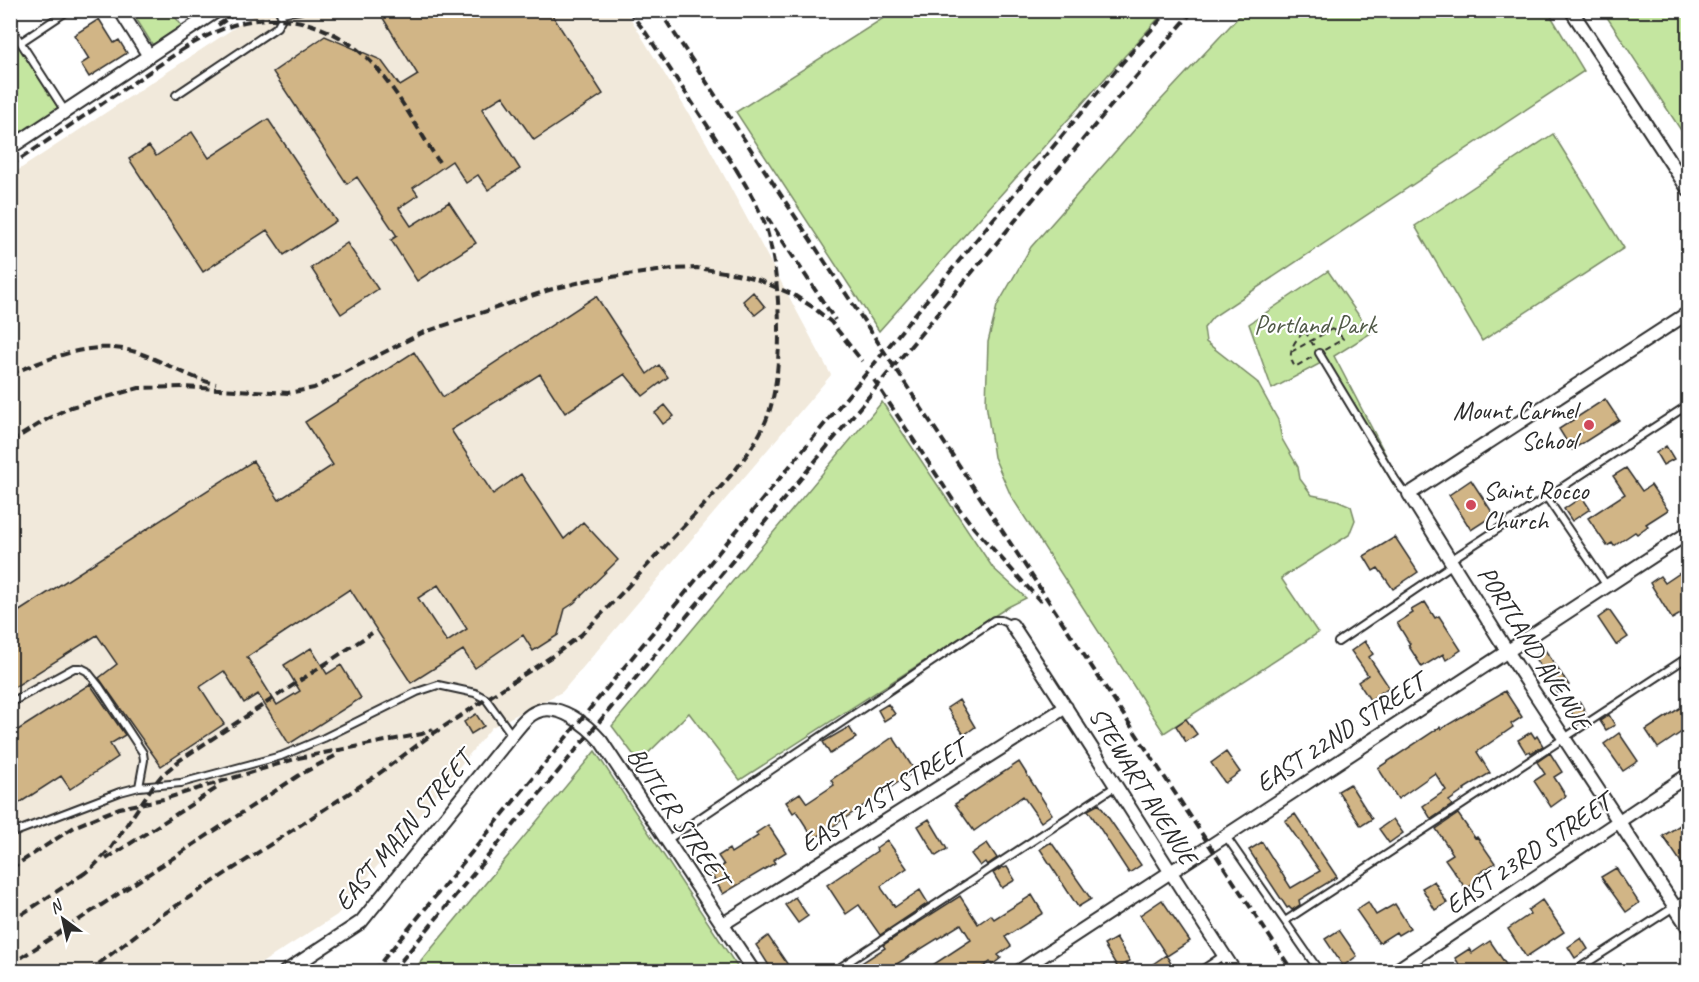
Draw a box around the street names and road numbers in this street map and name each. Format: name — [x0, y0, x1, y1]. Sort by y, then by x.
street label: PORTLAND AVENUE — [1470, 560, 1600, 739]
street label: EAST 22ND STREET — [1249, 662, 1437, 800]
street label: STEWART AVENUE — [1081, 701, 1207, 874]
street label: EAST 21ST STREET — [794, 728, 978, 860]
street label: EAST MAIN STREET — [327, 740, 483, 917]
street label: BUTLER STREET — [620, 740, 740, 897]
street label: EAST 23RD STREET — [1439, 782, 1623, 922]

